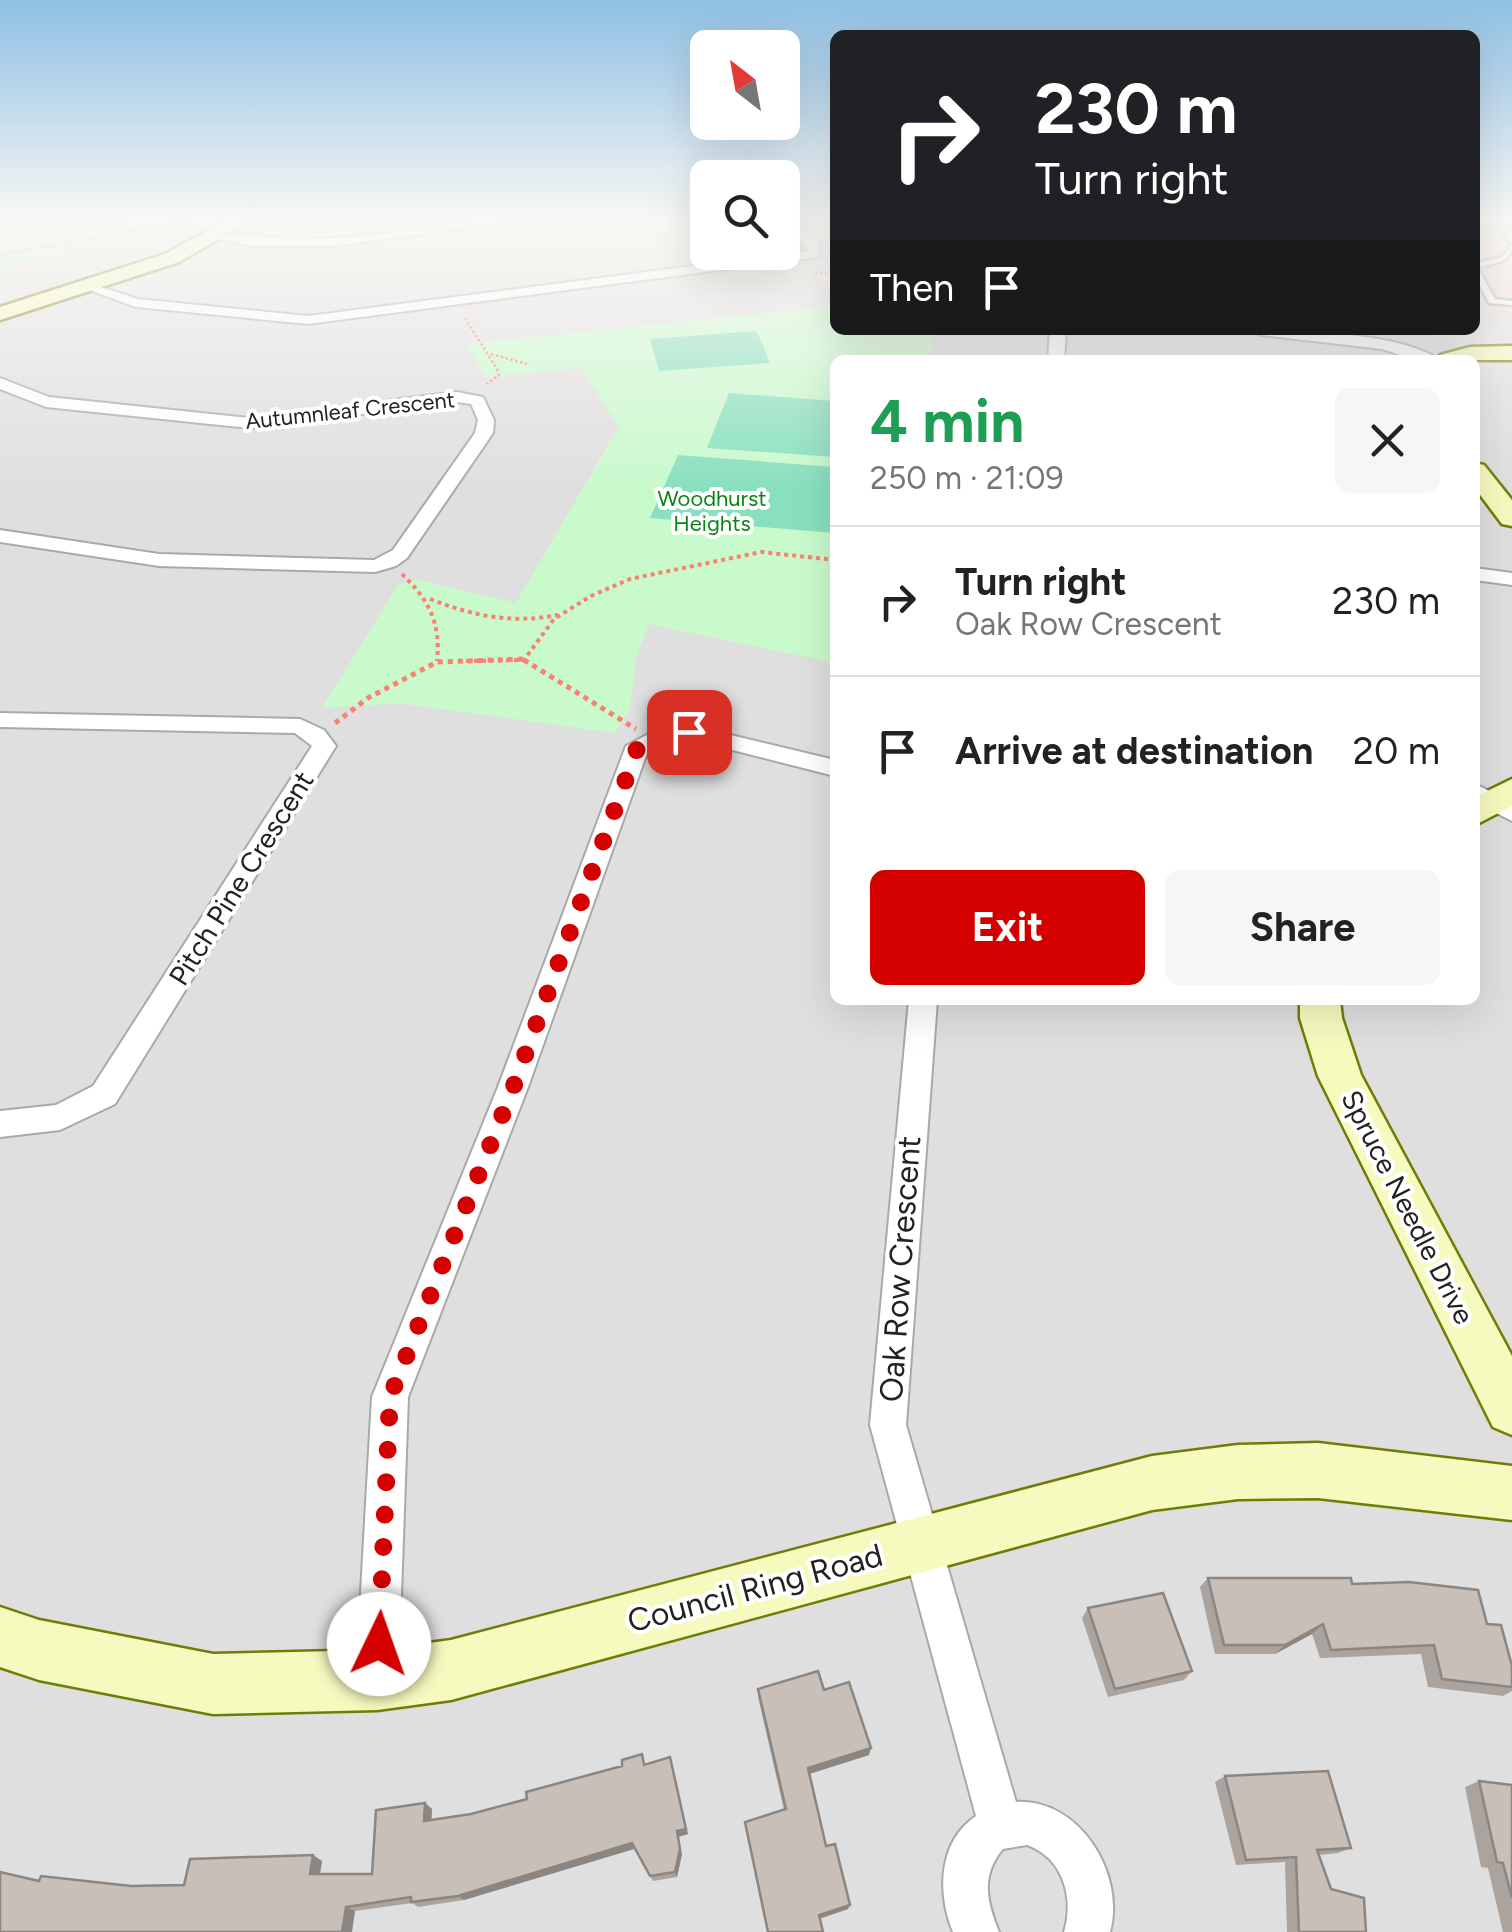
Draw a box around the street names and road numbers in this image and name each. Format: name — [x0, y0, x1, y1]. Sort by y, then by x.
street label: Autumnleaf Crescent — [244, 386, 456, 435]
street label: Pitch Pine Crescent — [161, 765, 321, 991]
street label: Spruce Needle Drive — [1334, 1084, 1482, 1330]
street label: Oak Row Crescent — [872, 1135, 928, 1403]
street label: Council Ring Road — [623, 1536, 887, 1640]

